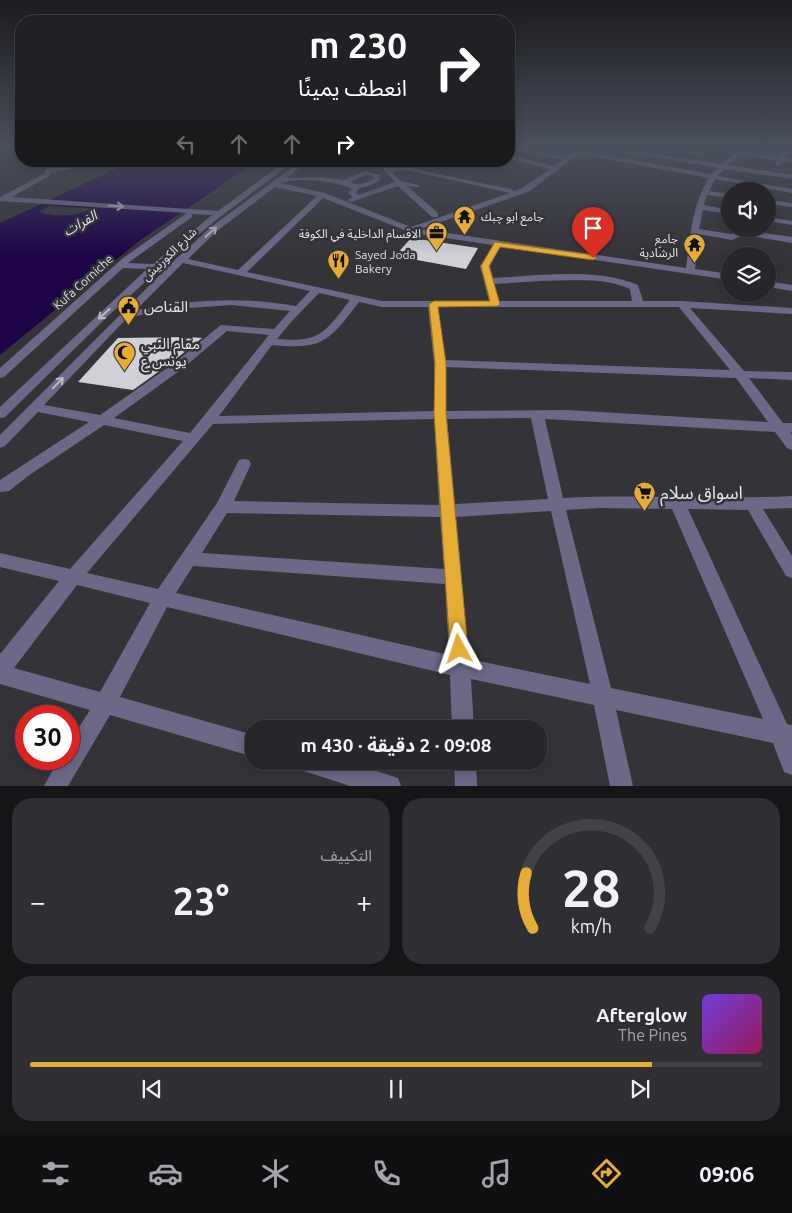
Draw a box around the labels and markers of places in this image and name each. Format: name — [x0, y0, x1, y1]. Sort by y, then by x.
temple icon: جامع ابو چبك — [453, 204, 477, 235]
pin — [572, 207, 614, 258]
place label: جامع ابو چبك — [481, 210, 544, 226]
office icon: الاقسام الداخلية في الكوفة — [425, 221, 449, 252]
place label: الاقسام الداخلية في الكوفة — [299, 227, 421, 243]
place label: جامع الرشادية — [640, 232, 678, 260]
temple icon: جامع الرشادية — [682, 233, 706, 264]
place label: Sayed Joda Bakery — [355, 248, 416, 275]
restaurant icon: Sayed Joda Bakery — [327, 249, 351, 280]
public building icon: القناص — [116, 294, 140, 325]
place label: القناص — [144, 298, 188, 316]
place label: مقام النبي يونس ع — [141, 335, 200, 373]
mosque icon: مقام النبي يونس ع — [113, 340, 137, 371]
supermarket icon: اسواق سلام — [632, 480, 656, 511]
place label: اسواق سلام — [660, 482, 743, 507]

